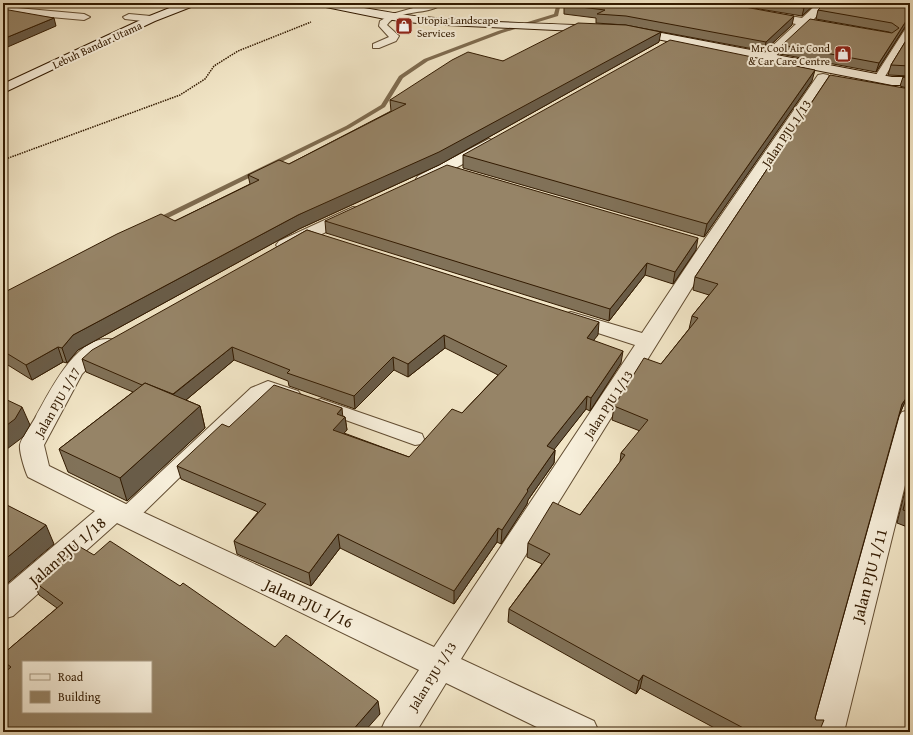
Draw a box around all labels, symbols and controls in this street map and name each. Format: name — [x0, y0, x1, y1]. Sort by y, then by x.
place label: Utopia Landscape Services — [417, 12, 499, 41]
shop icon: Utopia Landscape Services — [394, 16, 414, 36]
street label: Lebuh Bandar Utama — [50, 17, 145, 73]
place label: Mr Cool Air Cond & Car Care Centre — [748, 40, 830, 69]
shop icon: Mr Cool Air Cond & Car Care Centre — [833, 44, 853, 64]
street label: Jalan PJU 1/13 — [756, 96, 816, 172]
street label: Jalan PJU 1/17 — [29, 364, 85, 442]
street label: Jalan PJU 1/13 — [578, 367, 638, 444]
street label: Jalan PJU 1/18 — [22, 510, 111, 593]
street label: Jalan PJU 1/11 — [845, 526, 893, 626]
street label: Jalan PJU 1/16 — [259, 571, 358, 634]
street label: Jalan PJU 1/13 — [403, 638, 461, 716]
legend — [22, 661, 152, 713]
text: Road — [58, 668, 84, 685]
text: Building — [58, 688, 101, 705]

